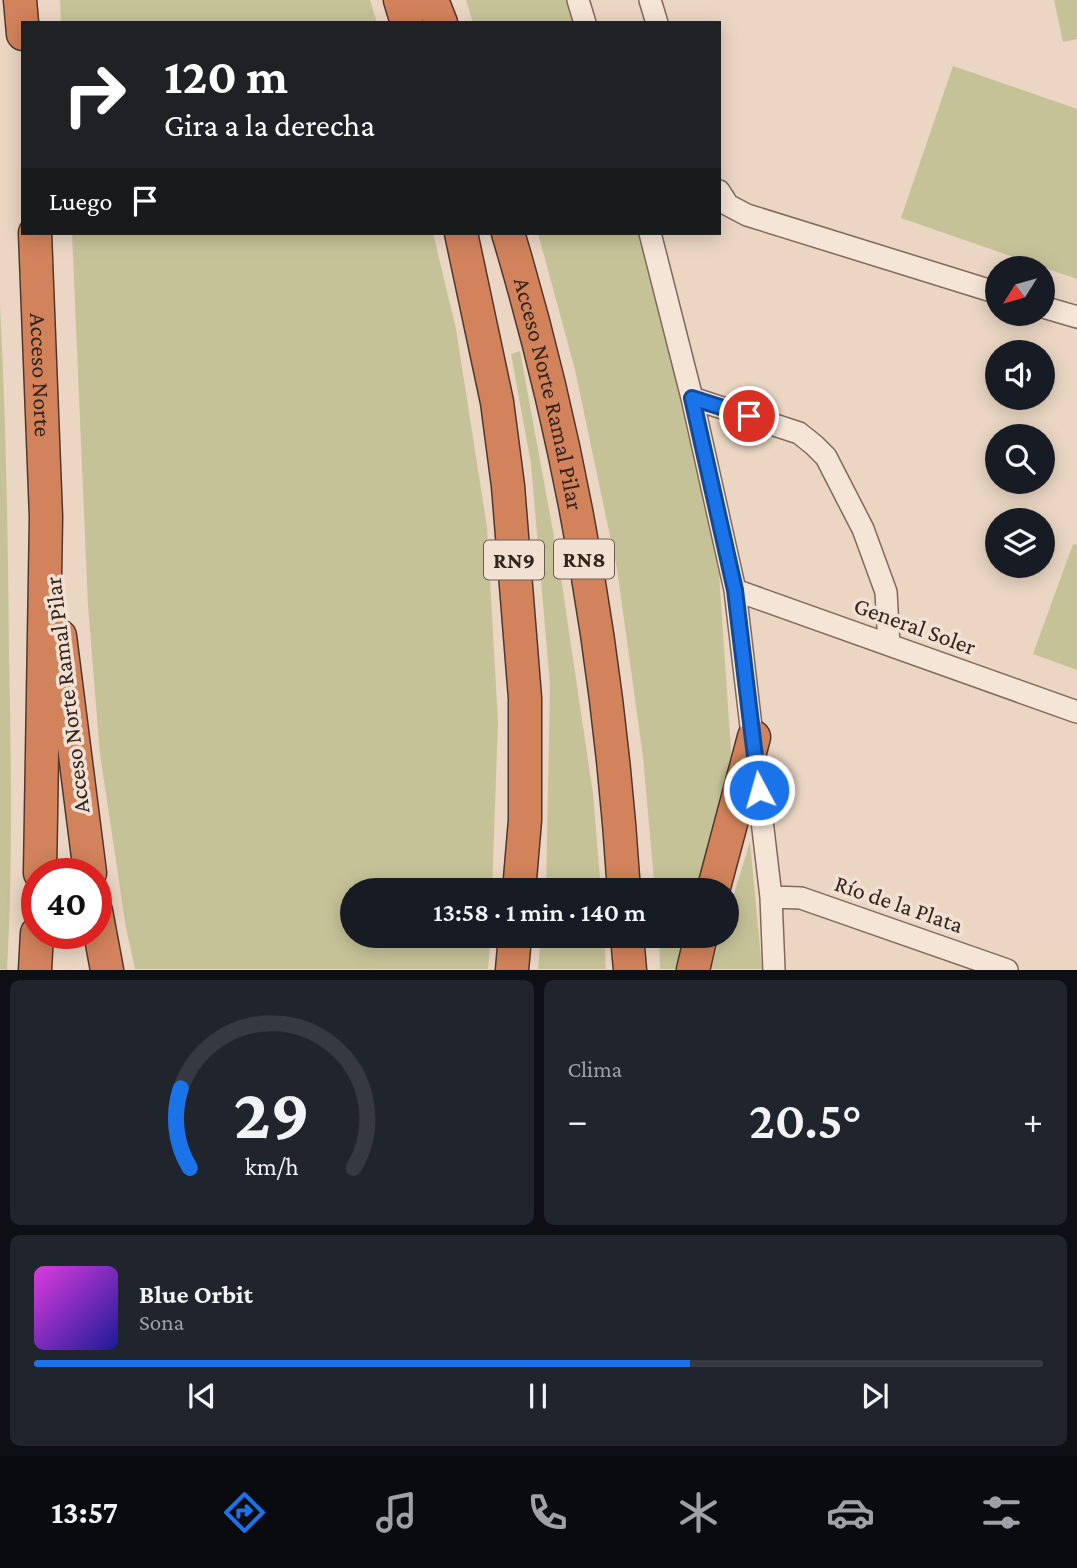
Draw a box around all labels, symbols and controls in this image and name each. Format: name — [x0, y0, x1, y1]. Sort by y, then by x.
icon: right — [49, 49, 140, 140]
text: 120 m — [164, 49, 288, 104]
text: Gira a la derecha — [164, 107, 375, 143]
icon: arrive — [126, 182, 164, 220]
text: Luego — [49, 187, 112, 216]
north arrow — [985, 256, 1055, 326]
map controls — [985, 256, 1055, 578]
street label: Acceso Norte Ramal Pilar — [509, 274, 590, 513]
street label: Acceso Norte — [25, 312, 57, 437]
button: sound — [985, 340, 1055, 410]
pin — [719, 386, 779, 446]
icon: arrive — [730, 397, 768, 435]
button: search — [985, 424, 1055, 494]
button: layers — [985, 508, 1055, 578]
road number: RN9 — [484, 540, 544, 580]
road number: RN8 — [554, 540, 614, 579]
street label: Acceso Norte Ramal Pilar — [39, 575, 94, 815]
street label: General Soler — [851, 591, 980, 660]
position arrow — [722, 753, 796, 827]
speed limit sign: 40 — [21, 858, 112, 949]
street label: Río de la Plata — [831, 869, 967, 938]
text: 13:58 · 1 min · 140 m — [433, 898, 646, 927]
text: Clima — [568, 1056, 622, 1082]
text: 29 — [233, 1074, 310, 1155]
text: 20.5° — [749, 1091, 862, 1149]
text: − — [568, 1099, 588, 1141]
text: + — [1023, 1099, 1043, 1141]
text: km/h — [245, 1153, 299, 1180]
text: Blue Orbit — [139, 1280, 253, 1309]
text: Sona — [139, 1309, 184, 1335]
icon: previous — [183, 1377, 221, 1415]
icon: pause — [519, 1377, 557, 1415]
icon: next — [856, 1377, 894, 1415]
icon: directions — [220, 1488, 269, 1537]
icon: music — [372, 1488, 421, 1537]
icon: phone — [523, 1488, 572, 1537]
icon: climate — [674, 1488, 723, 1537]
icon: car — [826, 1488, 875, 1537]
icon: filters — [977, 1488, 1026, 1537]
text: 13:57 — [51, 1494, 118, 1530]

